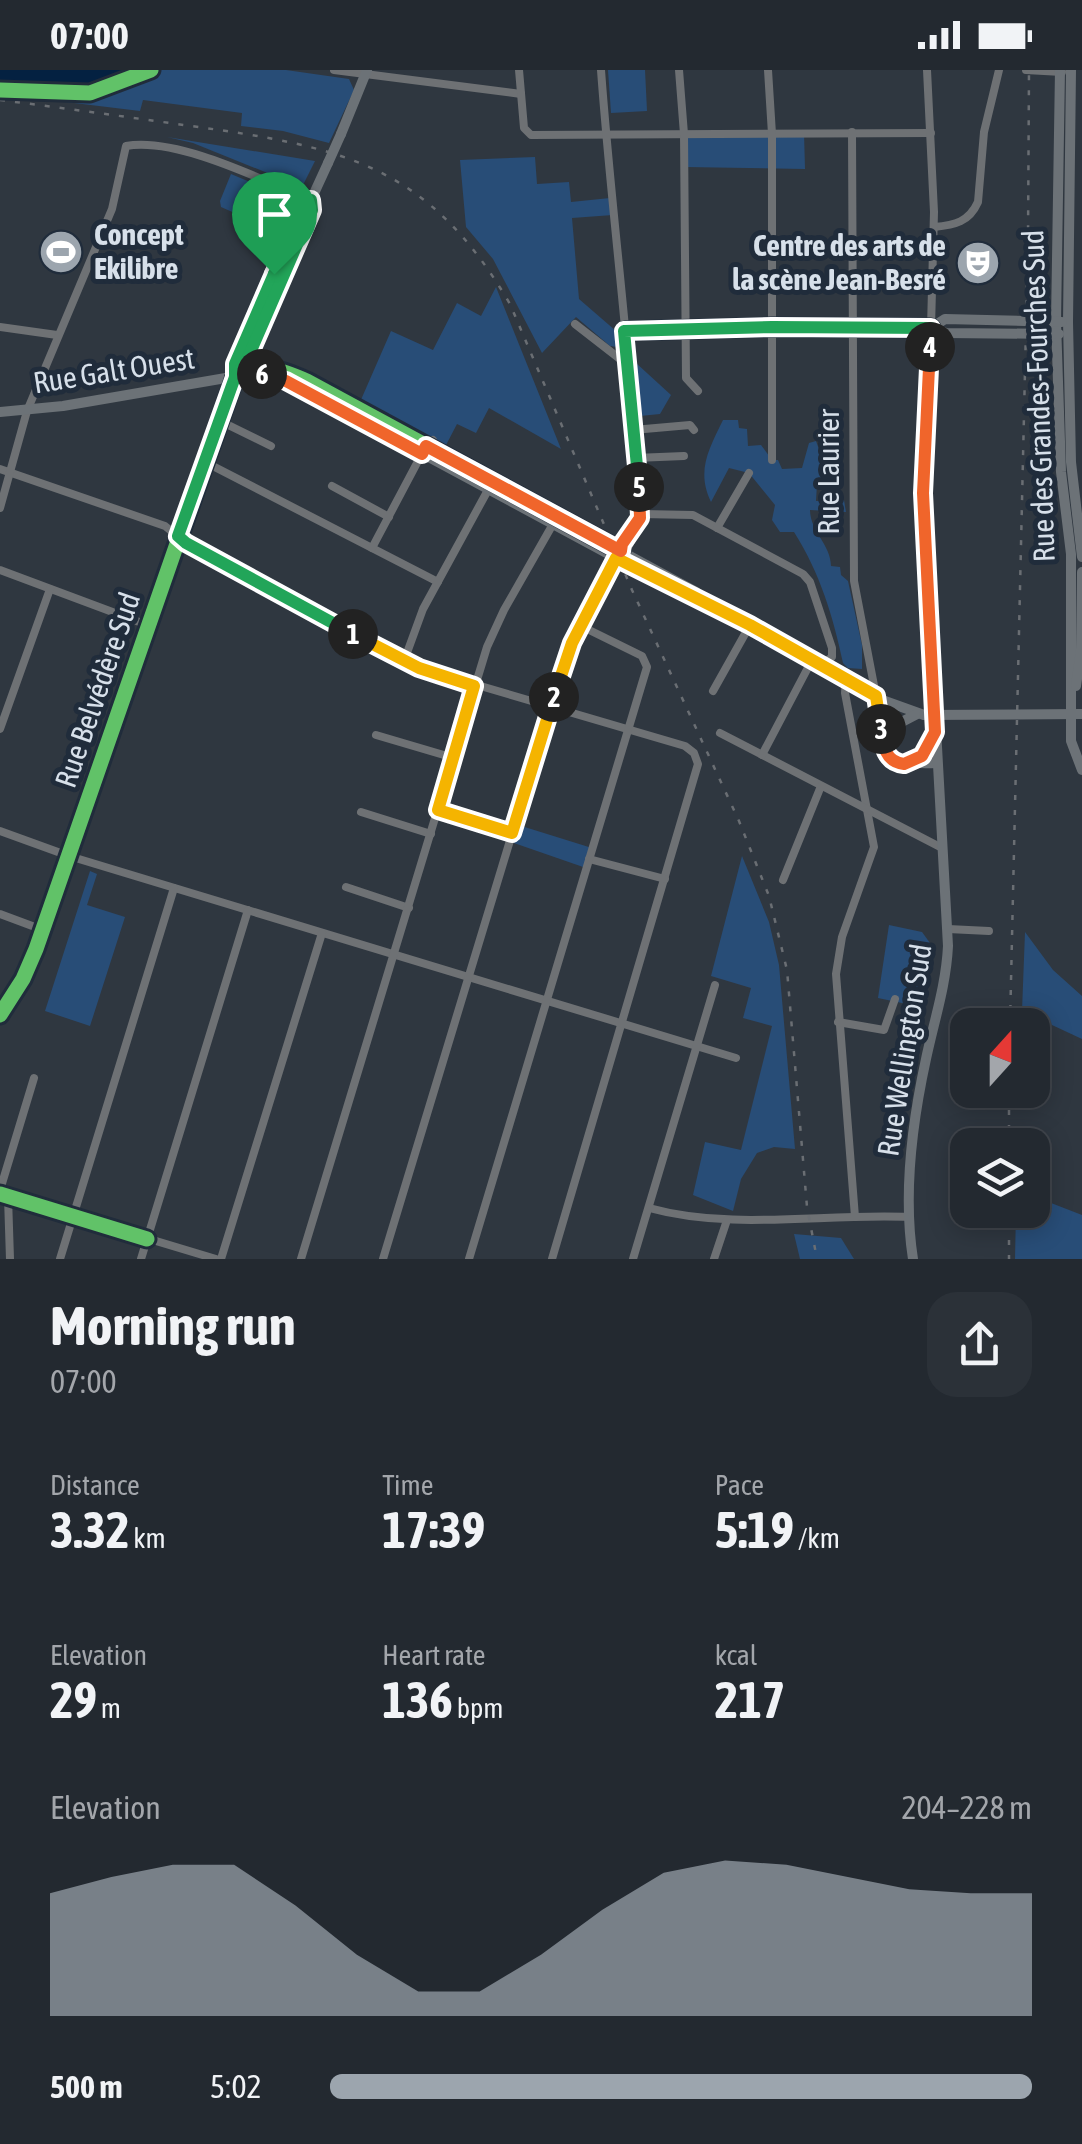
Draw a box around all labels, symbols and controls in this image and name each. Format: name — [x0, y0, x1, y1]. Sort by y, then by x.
text: 07:00 — [50, 14, 129, 57]
pin — [232, 172, 317, 275]
icon: arrive — [247, 187, 302, 242]
place label: Concept Ekilibre — [94, 217, 184, 285]
place label: Centre des arts de la scène Jean-Besré — [732, 228, 946, 296]
sports icon: Concept Ekilibre — [38, 229, 84, 275]
street label: Rue des Grandes-Fourches Sud — [1015, 229, 1061, 563]
theatre icon: Centre des arts de la scène Jean-Besré — [955, 240, 1001, 286]
pin: 4 — [905, 322, 955, 372]
text: 4 — [923, 331, 937, 363]
street label: Rue Galt Ouest — [31, 341, 197, 400]
pin: 6 — [237, 349, 287, 399]
text: 6 — [255, 358, 269, 390]
street label: Rue Laurier — [811, 408, 845, 535]
pin: 5 — [614, 462, 664, 512]
text: 5 — [632, 471, 646, 503]
street label: Rue Belvédère Sud — [48, 588, 146, 792]
pin: 1 — [328, 609, 378, 659]
text: 1 — [346, 618, 360, 650]
pin: 2 — [529, 672, 579, 722]
text: 2 — [547, 681, 561, 713]
pin: 3 — [856, 704, 906, 754]
text: 3 — [874, 713, 888, 745]
street label: Rue Wellington Sud — [870, 941, 938, 1158]
north arrow — [950, 1008, 1050, 1108]
map controls — [950, 1008, 1050, 1228]
button: layers — [950, 1128, 1050, 1228]
button: share — [927, 1292, 1032, 1397]
text: Morning run — [50, 1294, 296, 1357]
text: 07:00 — [50, 1363, 117, 1400]
text: Distance — [50, 1469, 140, 1501]
text: Time — [382, 1469, 433, 1501]
text: Pace — [715, 1469, 764, 1501]
text: 3.32 — [50, 1501, 129, 1559]
text: 17:39 — [382, 1501, 485, 1559]
text: 5:19 — [715, 1501, 794, 1559]
text: km — [129, 1522, 166, 1554]
text: /km — [794, 1522, 840, 1554]
text: Elevation — [50, 1639, 147, 1671]
text: Heart rate — [382, 1639, 485, 1671]
text: kcal — [715, 1639, 757, 1671]
text: 29 — [50, 1671, 97, 1729]
text: 136 — [382, 1671, 453, 1729]
text: 217 — [715, 1671, 785, 1729]
text: m — [97, 1692, 121, 1724]
text: bpm — [453, 1692, 503, 1724]
text: Elevation — [50, 1789, 161, 1826]
text: 204–228 m — [902, 1789, 1032, 1826]
text: 500 m — [50, 2068, 123, 2105]
text: 5:02 — [210, 2068, 261, 2105]

